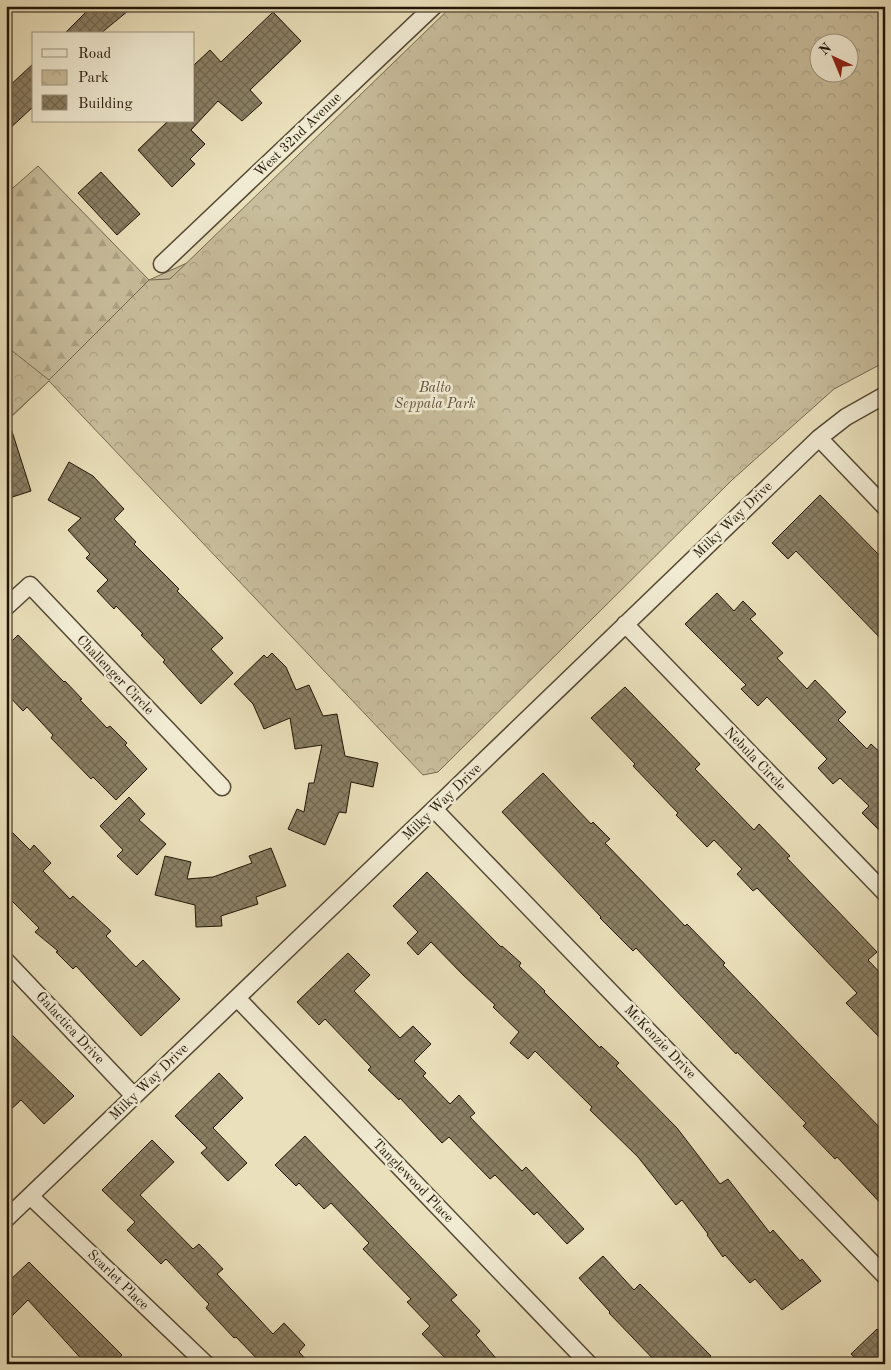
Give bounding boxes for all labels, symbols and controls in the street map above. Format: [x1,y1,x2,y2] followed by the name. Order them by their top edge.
[32,32,195,122] legend
[808,32,858,82] north arrow
[817,40,835,58] text: N
[78,47,112,62] text: Road
[78,71,109,86] text: Park
[252,90,344,180] street label: West 32nd Avenue
[78,97,133,112] text: Building
[394,381,476,412] park label: Balto Seppala Park
[691,479,775,561] street label: Milky Way Drive
[74,633,156,717] street label: Challenger Circle
[722,725,788,793] street label: Nebula Circle
[400,761,484,843] street label: Milky Way Drive
[33,989,107,1067] street label: Galactica Drive
[621,1002,699,1082] street label: McKenzie Drive
[107,1041,191,1123] street label: Milky Way Drive
[370,1137,456,1225] street label: Tanglewood Place
[85,1247,151,1313] street label: Scarlet Place

